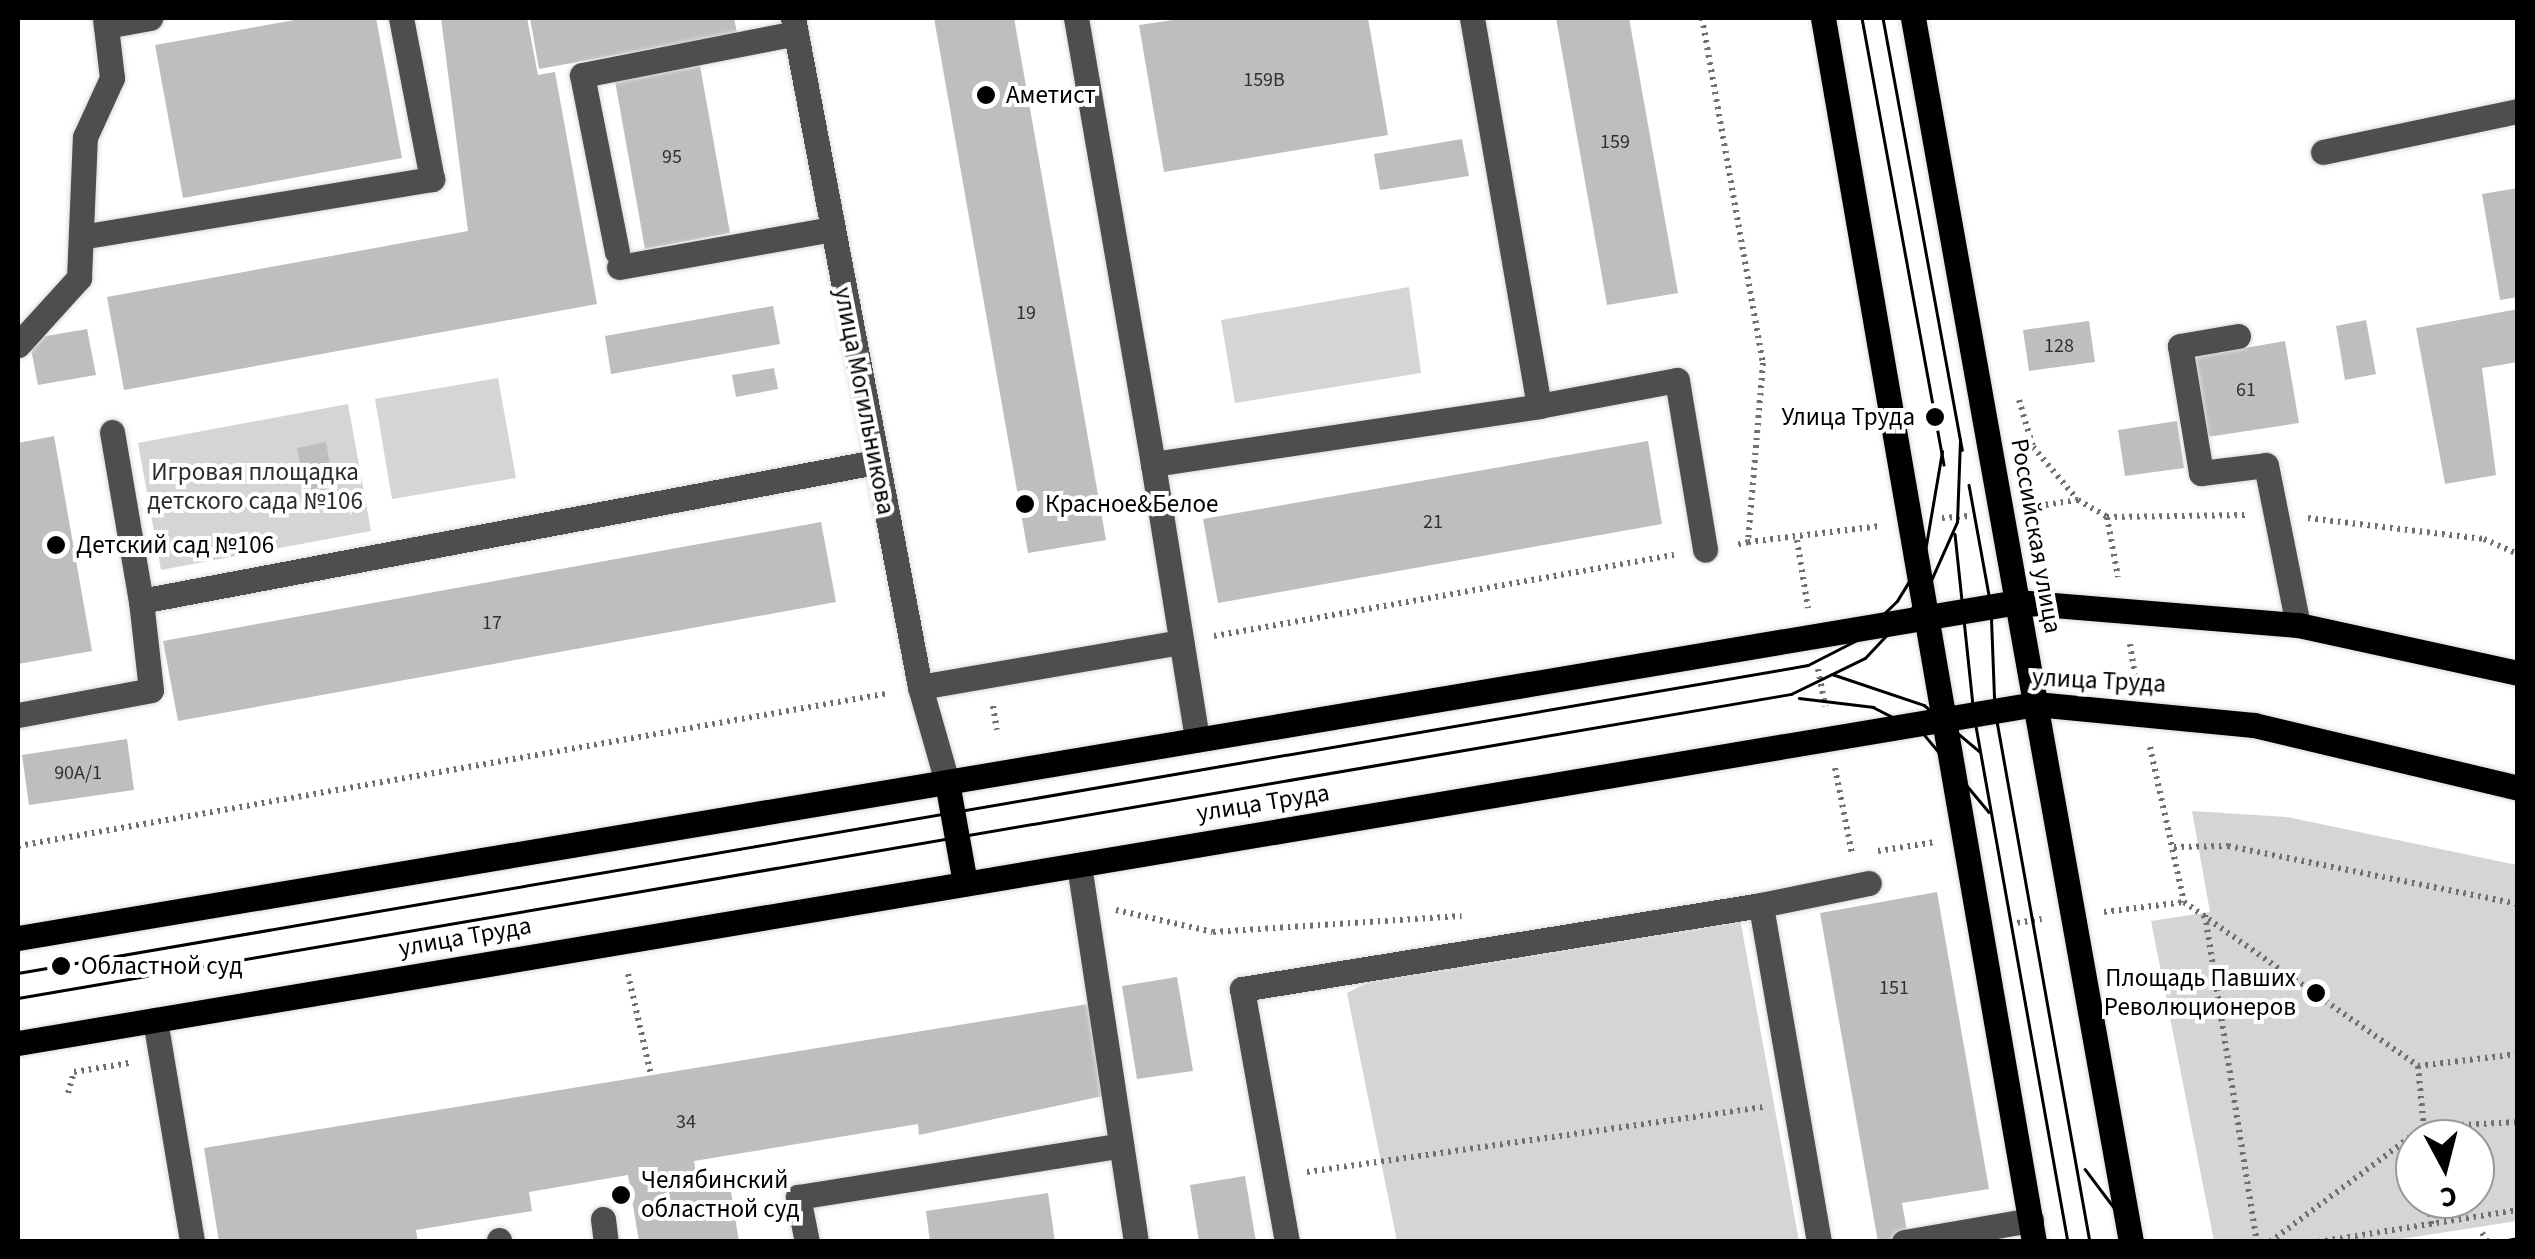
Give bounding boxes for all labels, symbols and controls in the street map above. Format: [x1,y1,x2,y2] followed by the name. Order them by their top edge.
[1243,68,1285,92] house number: 159В
[1006,80,1096,110] place label: Аметист
[975,84,997,106] marker: Аметист
[1600,130,1630,154] house number: 159
[662,145,682,169] house number: 95
[827,285,901,517] street label: улица Могильникова
[1016,301,1036,325] house number: 19
[2044,334,2074,358] house number: 128
[2236,378,2256,402] house number: 61
[1782,402,1915,432] place label: Улица Труда
[1924,406,1946,428] marker: Улица Труда
[2004,436,2068,636] street label: Российская улица
[147,458,363,517] park label: Игровая площадка детского сада №106
[1045,489,1218,519] place label: Красное&Белое
[1014,493,1036,515] marker: Красное&Белое
[1423,510,1443,534] house number: 21
[76,530,274,560] place label: Детский сад №106
[45,534,67,556] marker: Детский сад №106
[482,611,502,635] house number: 17
[2031,663,2167,699] street label: улица Труда
[54,761,102,785] house number: 90А/1
[1194,778,1332,828] street label: улица Труда
[396,911,534,963] street label: улица Труда
[81,951,243,981] place label: Областной суд
[50,955,72,977] marker: Областной суд
[2104,964,2296,1023] place label: Площадь Павших Революционеров
[1879,976,1909,1000] house number: 151
[2305,982,2327,1004] marker: Площадь Павших Революционеров
[676,1110,696,1134] house number: 34
[2395,1119,2495,1219] north arrow
[641,1166,800,1225] place label: Челябинский областной суд
[2438,1176,2459,1218] text: С
[610,1184,632,1206] marker: Челябинский областной суд

